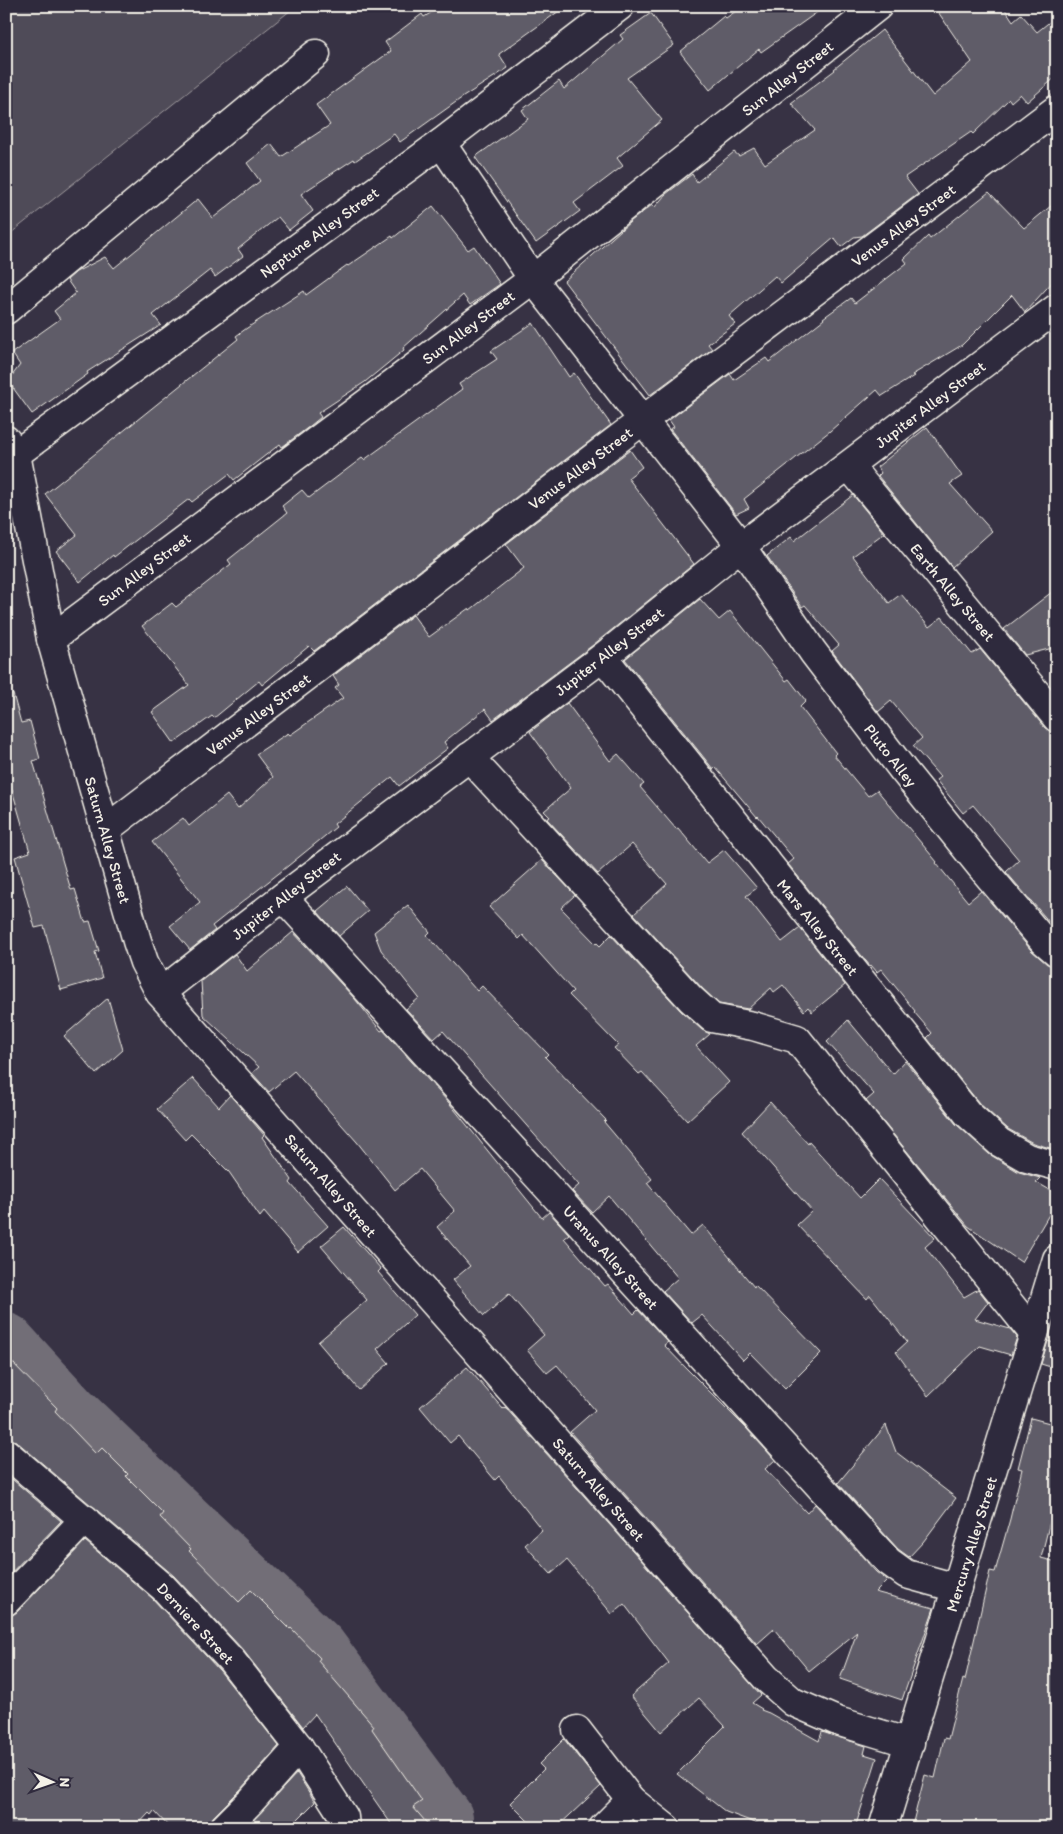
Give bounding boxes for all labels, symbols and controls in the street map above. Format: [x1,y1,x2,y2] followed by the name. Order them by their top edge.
[738,37,837,120] street label: Sun Alley Street
[847,180,959,271] street label: Venus Alley Street
[256,183,383,282] street label: Neptune Alley Street
[418,286,518,368] street label: Sun Alley Street
[871,357,989,452] street label: Jupiter Alley Street
[524,423,636,514] street label: Venus Alley Street
[94,528,194,610] street label: Sun Alley Street
[906,539,999,645] street label: Earth Alley Street
[551,603,668,700] street label: Jupiter Alley Street
[202,669,314,760] street label: Venus Alley Street
[860,720,921,791] street label: Pluto Alley
[80,774,135,906] street label: Saturn Alley Street
[228,847,345,944] street label: Jupiter Alley Street
[773,875,862,979] street label: Mars Alley Street
[280,1130,381,1241] street label: Saturn Alley Street
[559,1201,662,1313] street label: Uranus Alley Street
[548,1434,649,1545] street label: Saturn Alley Street
[942,1474,1001,1614] street label: Mercury Alley Street
[153,1579,238,1668] street label: Derniere Street
[28,1756,78,1806] north arrow
[56,1777,73,1787] text: N

